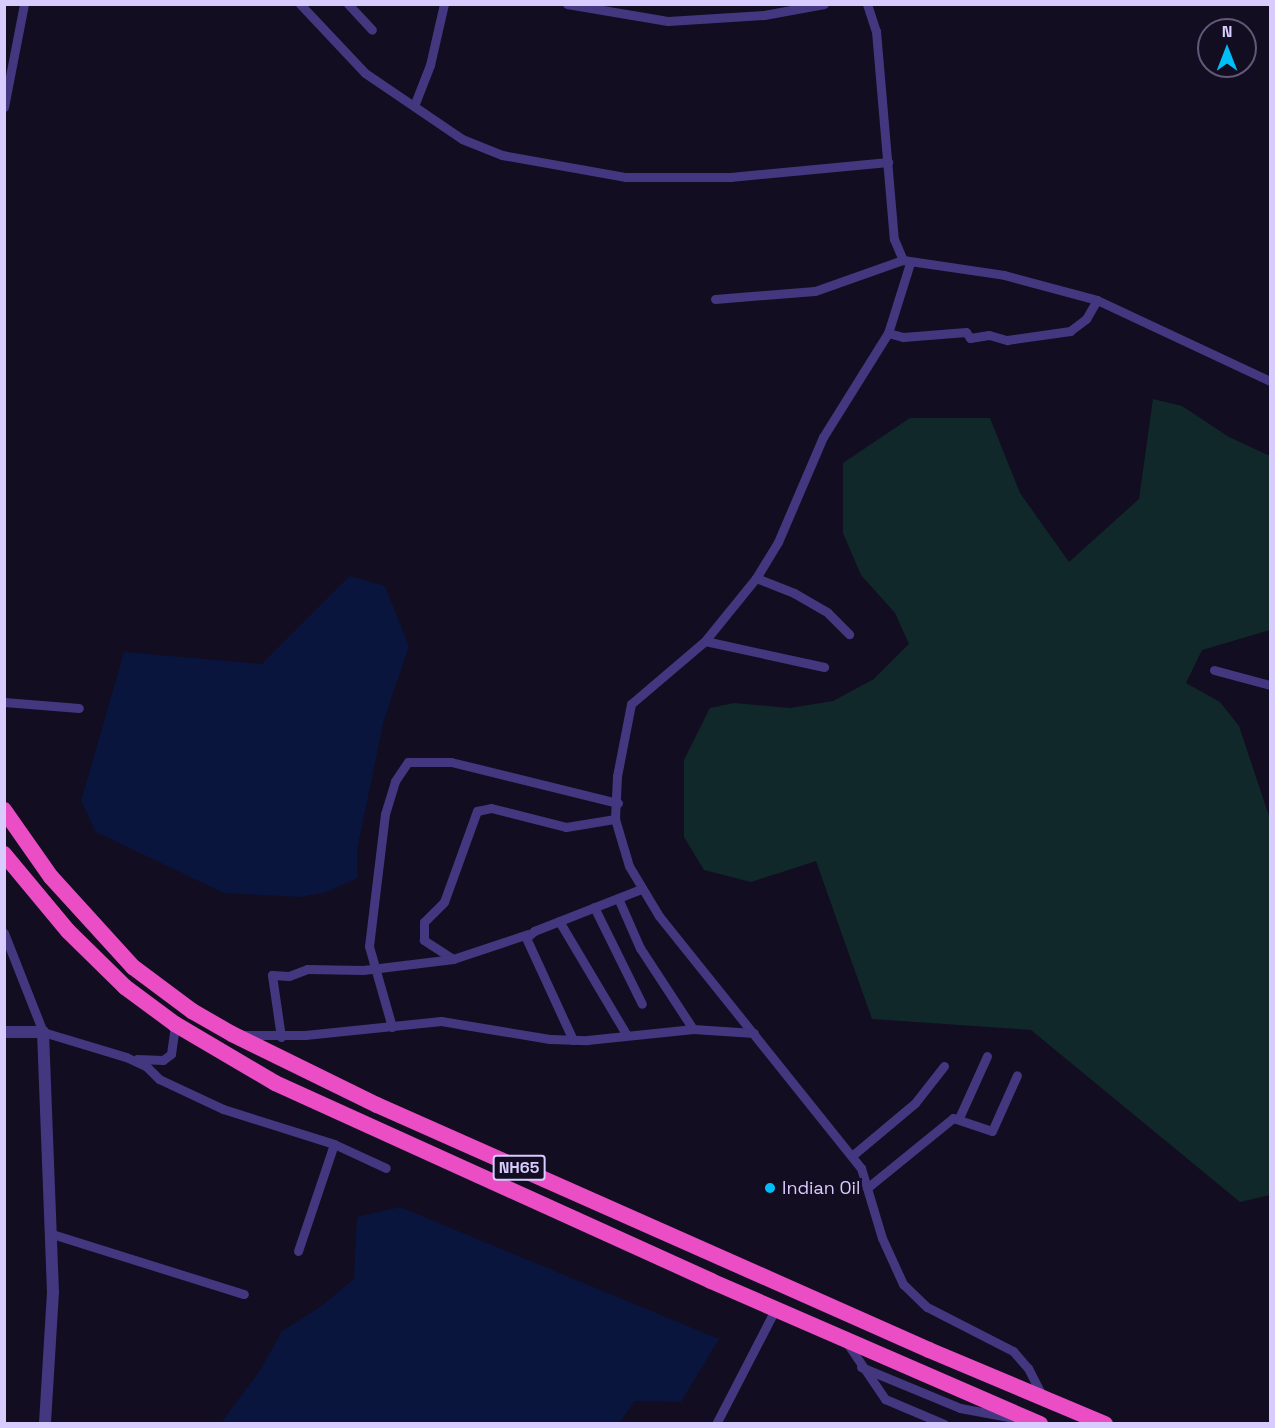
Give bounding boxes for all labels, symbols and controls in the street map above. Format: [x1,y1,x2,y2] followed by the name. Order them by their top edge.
[1197,18,1257,78] north arrow
[1222,21,1232,42] text: N
[492,1155,546,1181] road number: NH65
[782,1177,860,1199] place label: Indian Oil
[763,1181,777,1195] marker: Indian Oil

